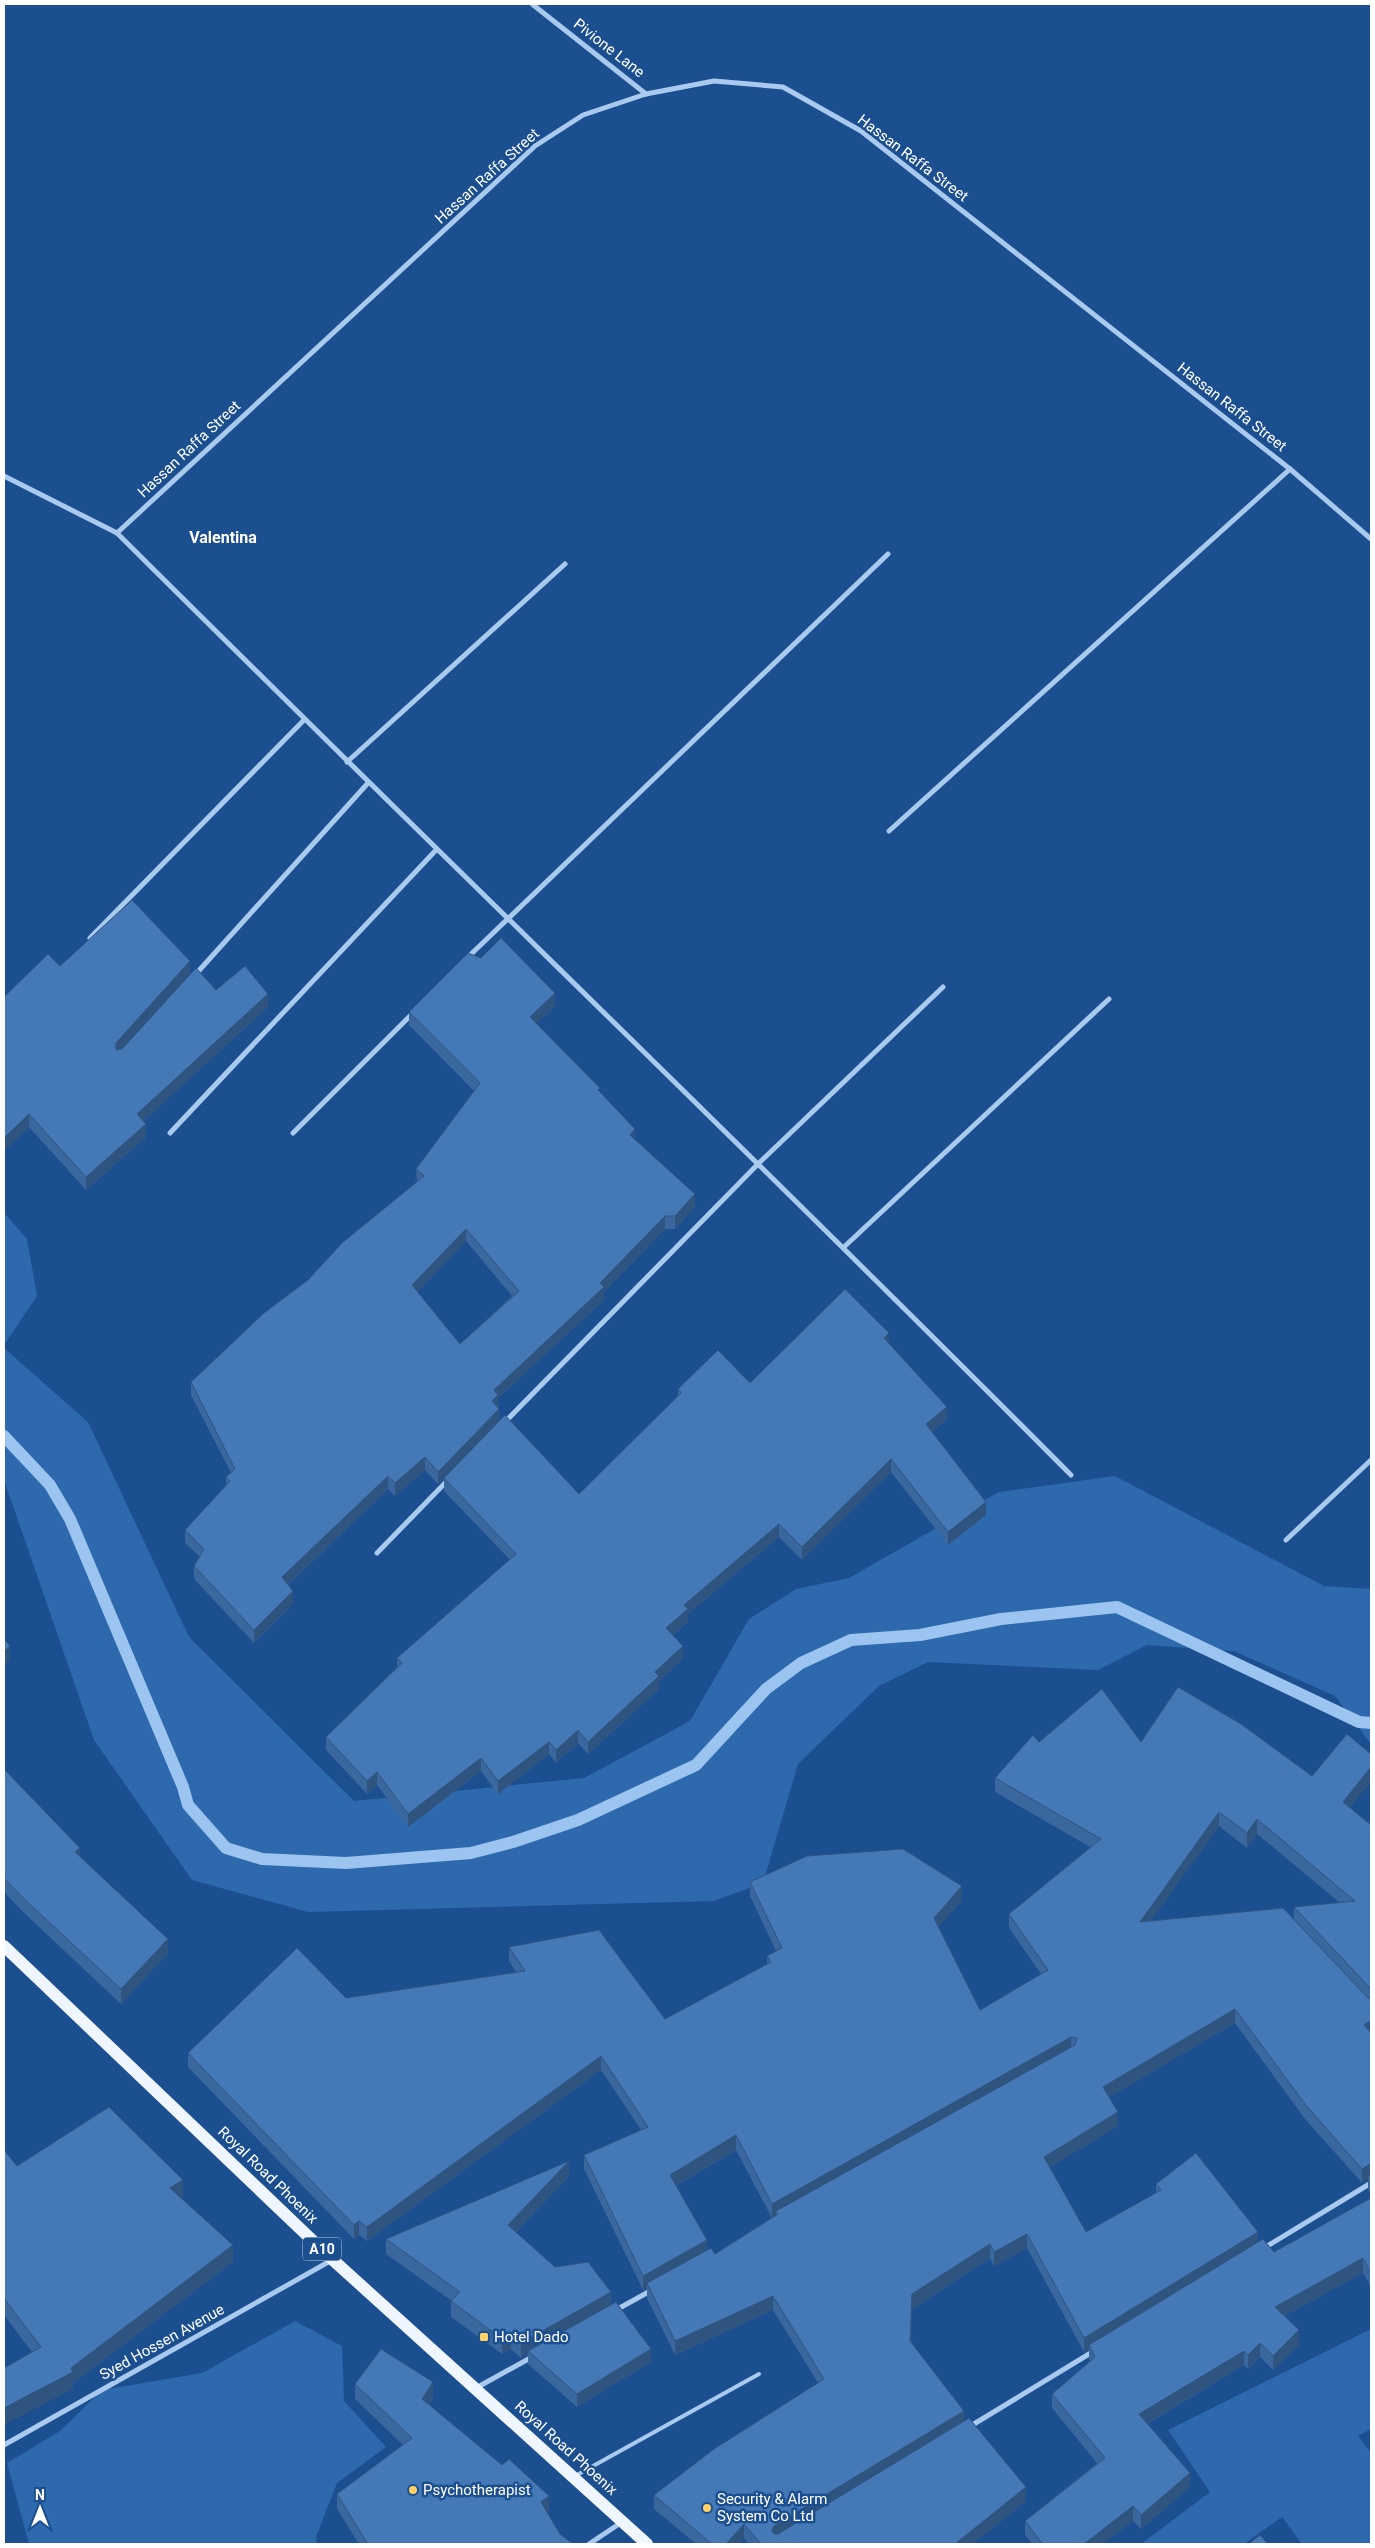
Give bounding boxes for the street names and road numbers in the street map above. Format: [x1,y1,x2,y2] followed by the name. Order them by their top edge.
[570,15,648,81] street label: Pivione Lane
[854,111,972,206] street label: Hassan Raffa Street
[431,124,543,227] street label: Hassan Raffa Street
[1174,359,1290,455] street label: Hassan Raffa Street
[134,397,244,501] street label: Hassan Raffa Street
[214,2123,322,2228] street label: Royal Road Phoenix
[303,2238,341,2260] road number: A10
[97,2300,228,2384] street label: Syed Hossen Avenue
[511,2397,621,2499] street label: Royal Road Phoenix

